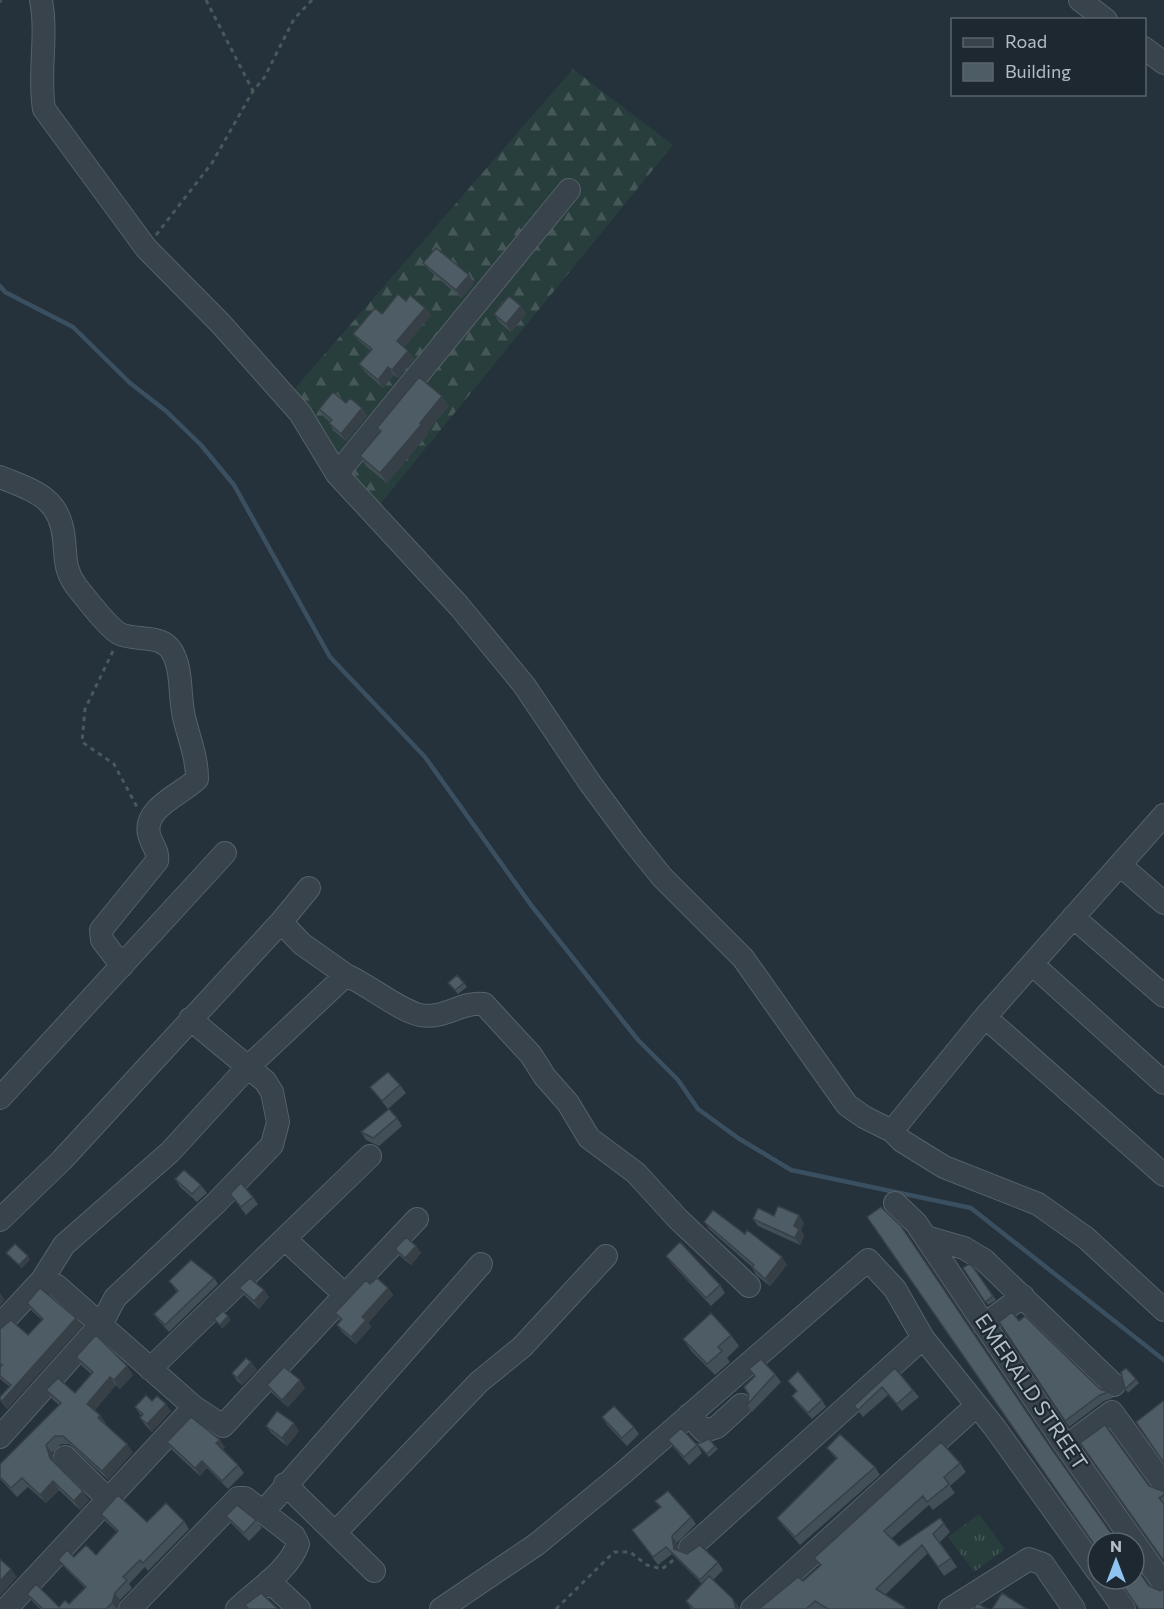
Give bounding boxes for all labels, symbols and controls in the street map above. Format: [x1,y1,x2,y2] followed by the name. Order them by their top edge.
[951,18,1146,96] legend
[1005,30,1047,52] text: Road
[1005,60,1071,82] text: Building
[971,1308,1094,1474] street label: EMERALD STREET
[1086,1531,1146,1591] north arrow
[1110,1536,1122,1555] text: N

